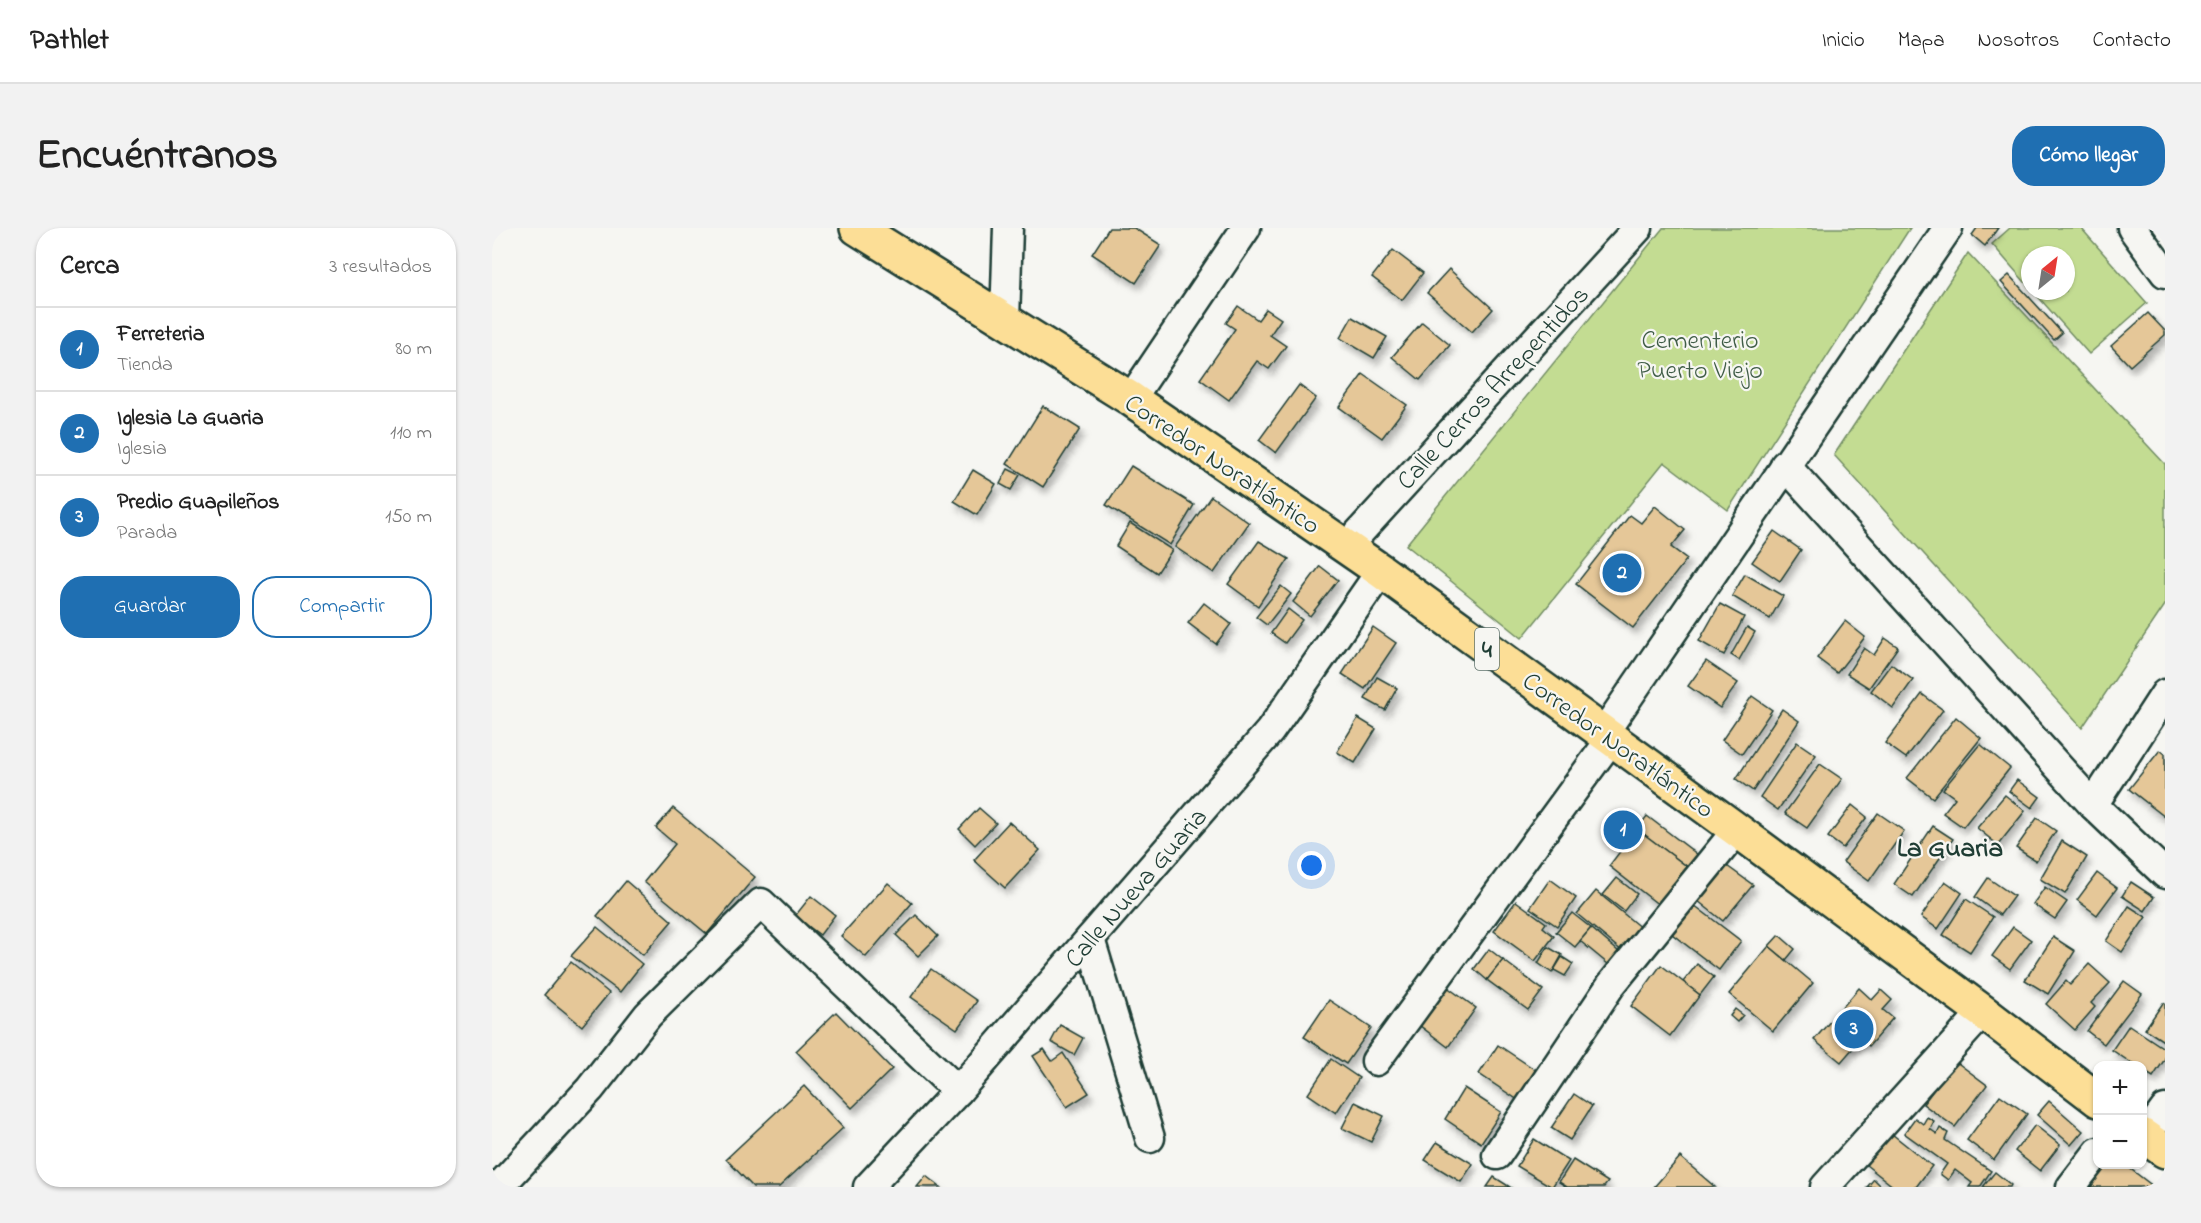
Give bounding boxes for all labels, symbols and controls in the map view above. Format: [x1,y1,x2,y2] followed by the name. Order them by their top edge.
[30,21,109,62] text: Pathlet
[1822,26,1865,56] text: Inicio
[1898,26,1945,56] text: Mapa
[1978,26,2060,56] text: Nosotros
[2093,26,2171,56] text: Contacto
[36,126,278,187] text: Encuéntranos
[2012,126,2165,186] button: Cómo llegar
[2021,246,2075,300] north arrow
[60,248,120,286] text: Cerca
[329,253,432,282] text: 3 resultados
[1389,278,1599,500] street label: Calle Cerros Arrepentidos
[117,319,205,351] text: Ferreteria
[1637,323,1763,391] park label: Cementerio Puerto Viejo
[76,335,83,364] text: 1
[395,335,432,364] text: 80 m
[117,351,173,380] text: Tienda
[1116,386,1327,545] street label: Corredor Noratlántico
[117,403,264,435] text: Iglesia La Guaria
[75,419,84,448] text: 2
[390,419,432,448] text: 110 m
[117,435,167,464] text: Iglesia
[117,487,280,519] text: Predio Guapileños
[75,503,84,532] text: 3
[385,503,432,532] text: 150 m
[117,519,177,548] text: Parada
[1602,550,1642,596] pin: 2
[60,576,240,638] button: Guardar
[252,576,432,638] button: Compartir
[1475,628,1499,670] road number: 4
[1513,664,1721,829] street label: Corredor Noratlántico
[1057,800,1218,978] street label: Calle Nueva Guaria
[1604,808,1642,852] pin: 1
[1897,830,2003,869] district label: La Guaria
[1297,851,1326,880] your location
[1834,1006,1874,1052] pin: 3
[2093,1061,2147,1169] map controls
[2093,1061,2147,1115] button: +
[2093,1115,2147,1169] button: −

